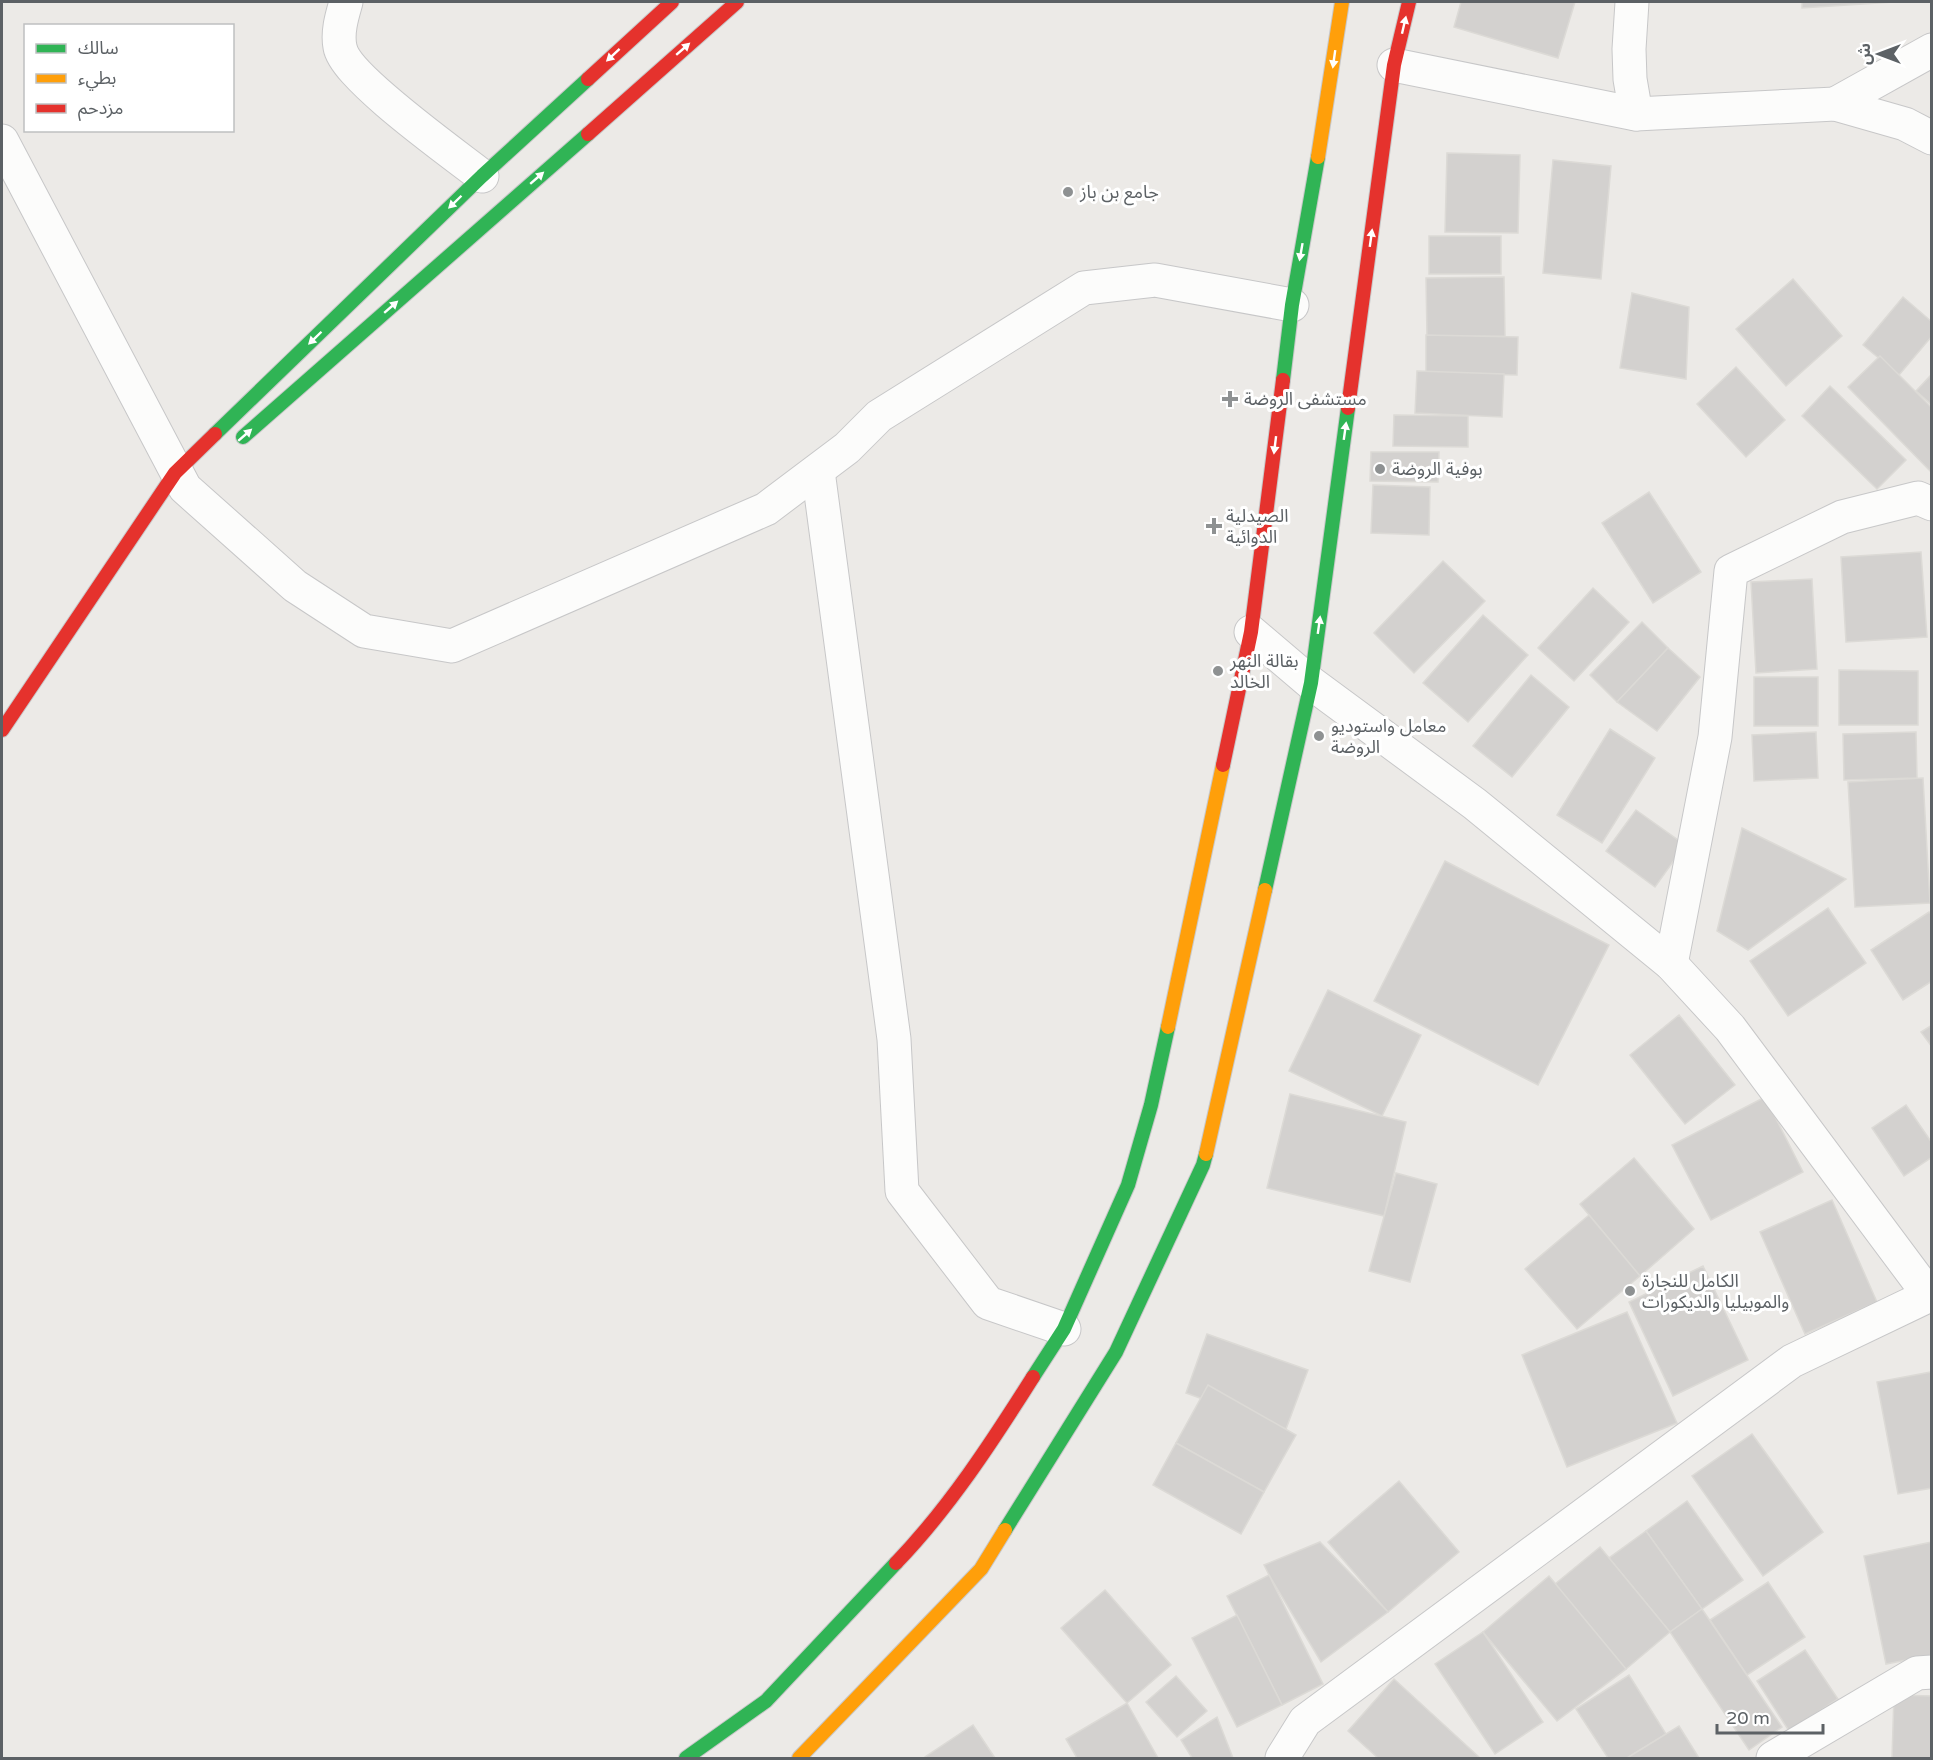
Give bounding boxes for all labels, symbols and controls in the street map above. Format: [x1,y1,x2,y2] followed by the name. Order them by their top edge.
[1399,16,1409,34] one-way arrow
[24,24,234,132] legend
[1849,24,1909,84] north arrow
[78,37,119,59] text: سالك
[676,42,691,56] one-way arrow
[1855,43,1875,65] text: ش
[606,48,621,61] one-way arrow
[1329,50,1338,69] one-way arrow
[78,67,116,91] text: بطيء
[78,97,123,121] text: مزدحم
[529,172,544,185] one-way arrow
[1079,181,1159,206] place label: جامع بن باز
[1061,185,1075,199] marker: جامع بن باز
[448,195,462,209] one-way arrow
[1366,229,1376,248] one-way arrow
[1297,242,1306,261] one-way arrow
[383,300,399,313] one-way arrow
[307,331,322,345] one-way arrow
[1244,388,1367,410] place label: مستشفى الروضة
[1221,390,1239,408] marker: مستشفى الروضة
[1340,422,1350,441] one-way arrow
[237,429,252,442] one-way arrow
[1270,435,1279,454] one-way arrow
[1392,458,1483,480] place label: بوفية الروضة
[1373,462,1387,476] marker: بوفية الروضة
[1226,505,1288,548] place label: الصيدلية الدوائية
[1207,519,1221,533] marker: الصيدلية الدوائية
[1314,615,1324,634] one-way arrow
[1229,650,1299,693] place label: بقالة النهر الخالد
[1211,664,1225,678] marker: بقالة النهر الخالد
[1331,715,1446,758] place label: معامل واستوديو الروضة
[1312,729,1326,743] marker: معامل واستوديو الروضة
[1642,1270,1789,1313] place label: الكامل للنجارة والموبيليا والديكورات
[1623,1284,1637,1298] marker: الكامل للنجارة والموبيليا والديكورات
[1717,1697,1824,1735] scale bar
[1726,1707,1770,1729] text: 20 m

